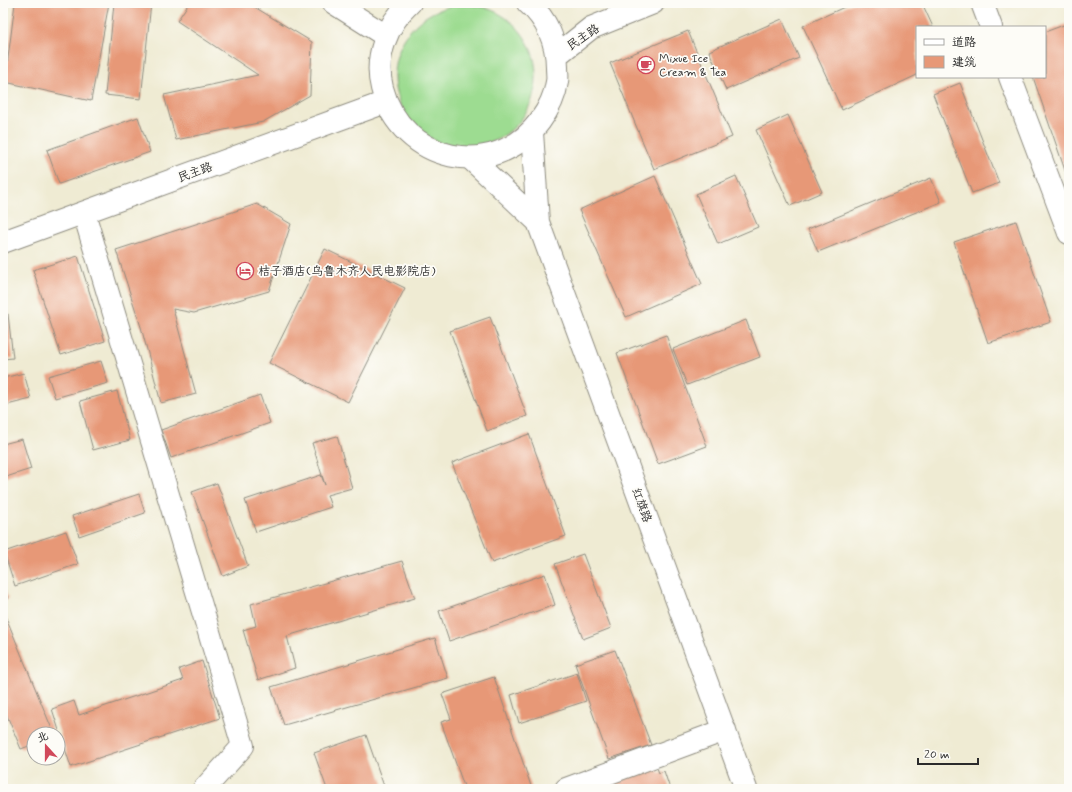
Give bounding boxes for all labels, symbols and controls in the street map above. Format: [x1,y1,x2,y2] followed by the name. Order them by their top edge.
[564,21,603,55] street label: 民主路
[916,26,1046,78] legend
[952,35,976,51] text: 道路
[659,51,727,81] place label: Mixue Ice Cream & Tea
[636,55,656,75] cafe icon: Mixue Ice Cream & Tea
[952,55,976,71] text: 建筑
[176,159,215,187] street label: 民主路
[235,261,255,281] hotel icon: 桔子酒店(乌鲁木齐人民电影院店)
[258,264,436,280] place label: 桔子酒店(乌鲁木齐人民电影院店)
[627,486,655,525] street label: 红旗路
[26,726,66,766] north arrow
[35,729,50,746] text: 北
[918,740,978,766] scale bar
[924,747,950,763] text: 20 m

